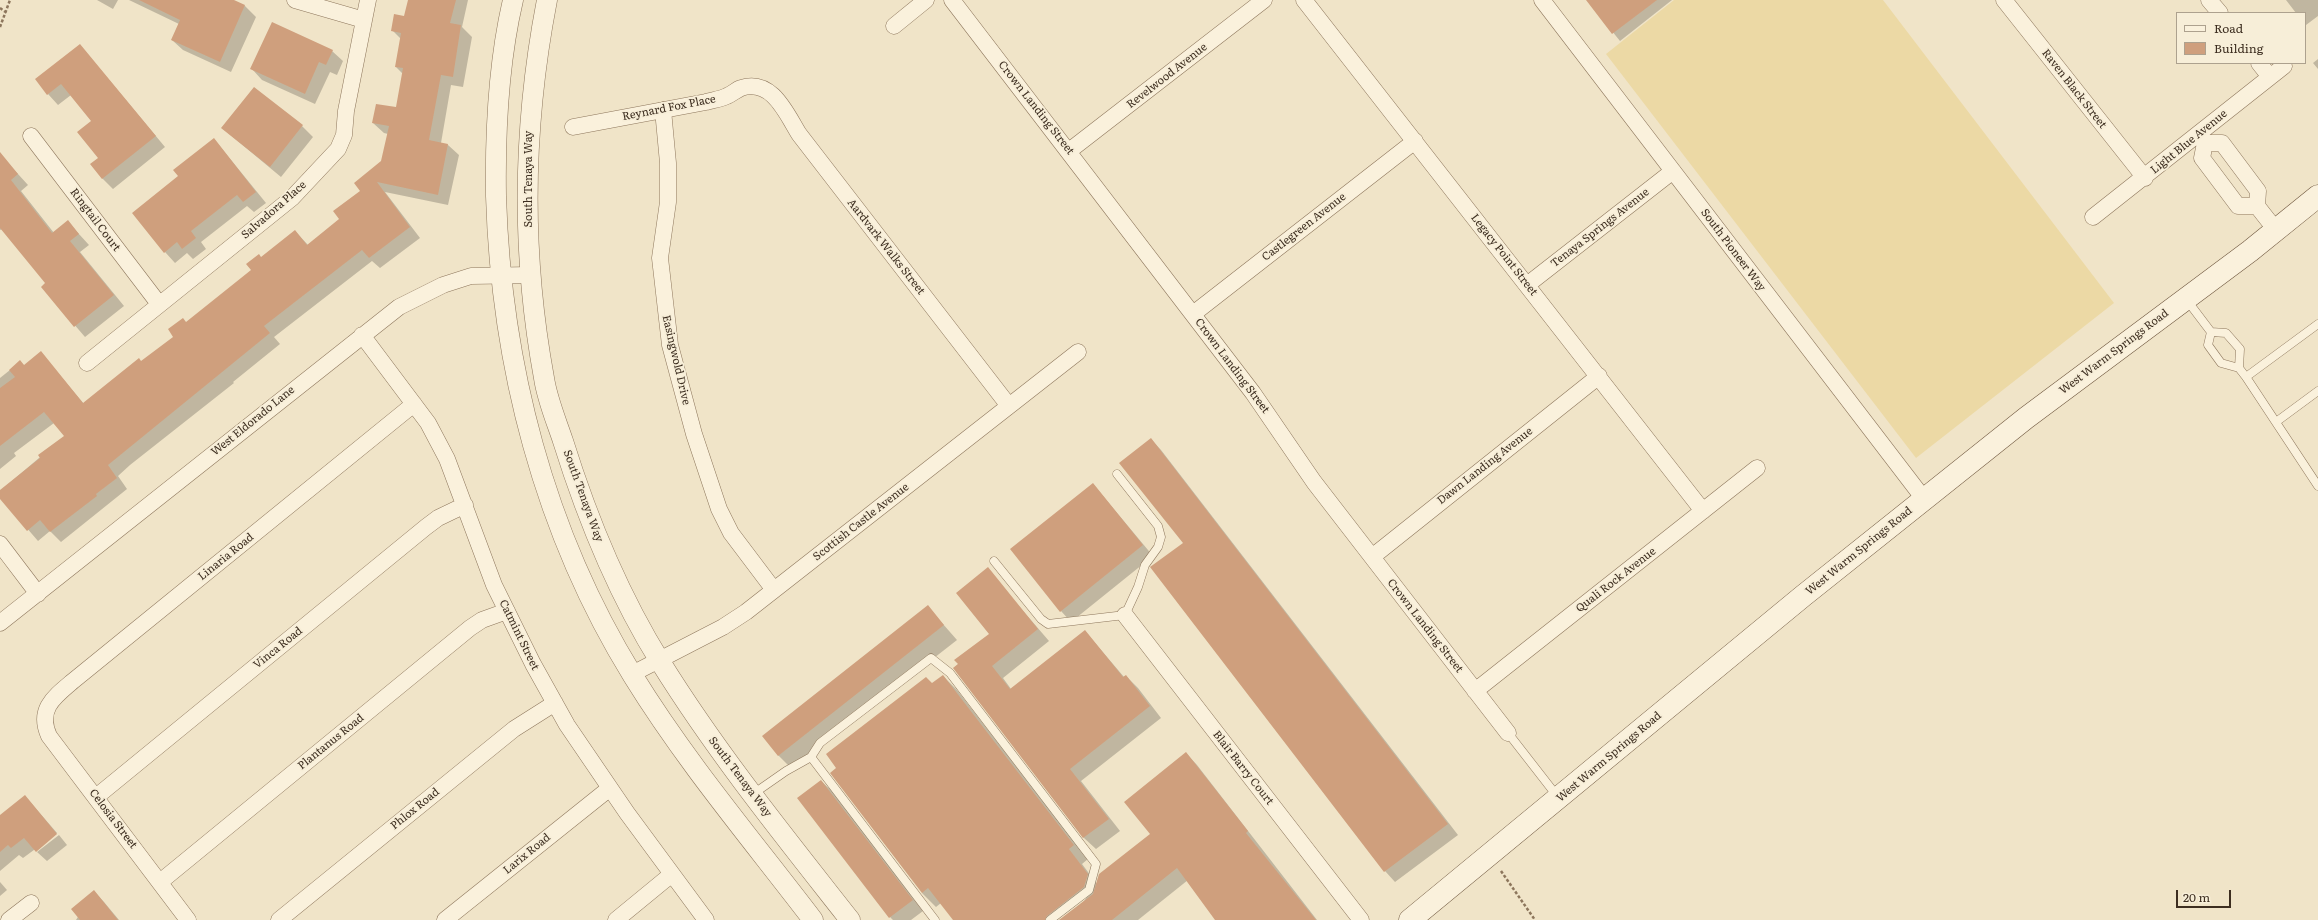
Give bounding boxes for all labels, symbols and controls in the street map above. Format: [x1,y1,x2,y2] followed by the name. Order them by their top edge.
[2176,12,2306,64] legend
[2214,19,2243,37] text: Road
[2214,39,2263,57] text: Building
[1124,41,1210,111] street label: Revelwood Avenue
[2039,47,2109,131] street label: Raven Black Street
[995,58,1077,158] street label: Crown Landing Street
[621,92,717,124] street label: Reynard Fox Place
[2148,107,2230,177] street label: Light Blue Avenue
[522,131,536,227] street label: South Tenaya Way
[239,178,309,242] street label: Salvadora Place
[67,186,123,254] street label: Ringtail Court
[1548,186,1652,270] street label: Tenaya Springs Avenue
[1259,190,1349,264] street label: Castlegreen Avenue
[844,196,928,298] street label: Aardvark Walks Street
[1698,206,1768,294] street label: South Pioneer Way
[1468,211,1540,299] street label: Legacy Point Street
[2057,307,2171,397] street label: West Warm Springs Road
[659,314,693,406] street label: Easingwold Drive
[1192,316,1272,416] street label: Crown Landing Street
[209,383,297,459] street label: West Eldorado Lane
[1435,425,1535,507] street label: Dawn Landing Avenue
[560,448,606,544] street label: South Tenaya Way
[810,480,912,564] street label: Scottish Castle Avenue
[1803,504,1915,598] street label: West Warm Springs Road
[196,531,256,583] street label: Linaria Road
[1573,545,1659,615] street label: Quali Rock Avenue
[1384,576,1466,676] street label: Crown Landing Street
[496,598,542,672] street label: Catmint Street
[251,624,305,672] street label: Vinca Road
[1554,709,1664,805] street label: West Warm Springs Road
[295,711,367,773] street label: Plantanus Road
[1210,728,1276,808] street label: Blair Barry Court
[706,734,774,820] street label: South Tenaya Way
[388,785,442,833] street label: Phlox Road
[86,787,140,851] street label: Celosia Street
[501,831,553,877] street label: Larix Road
[2178,882,2233,908] scale bar
[2183,888,2210,906] text: 20 m

